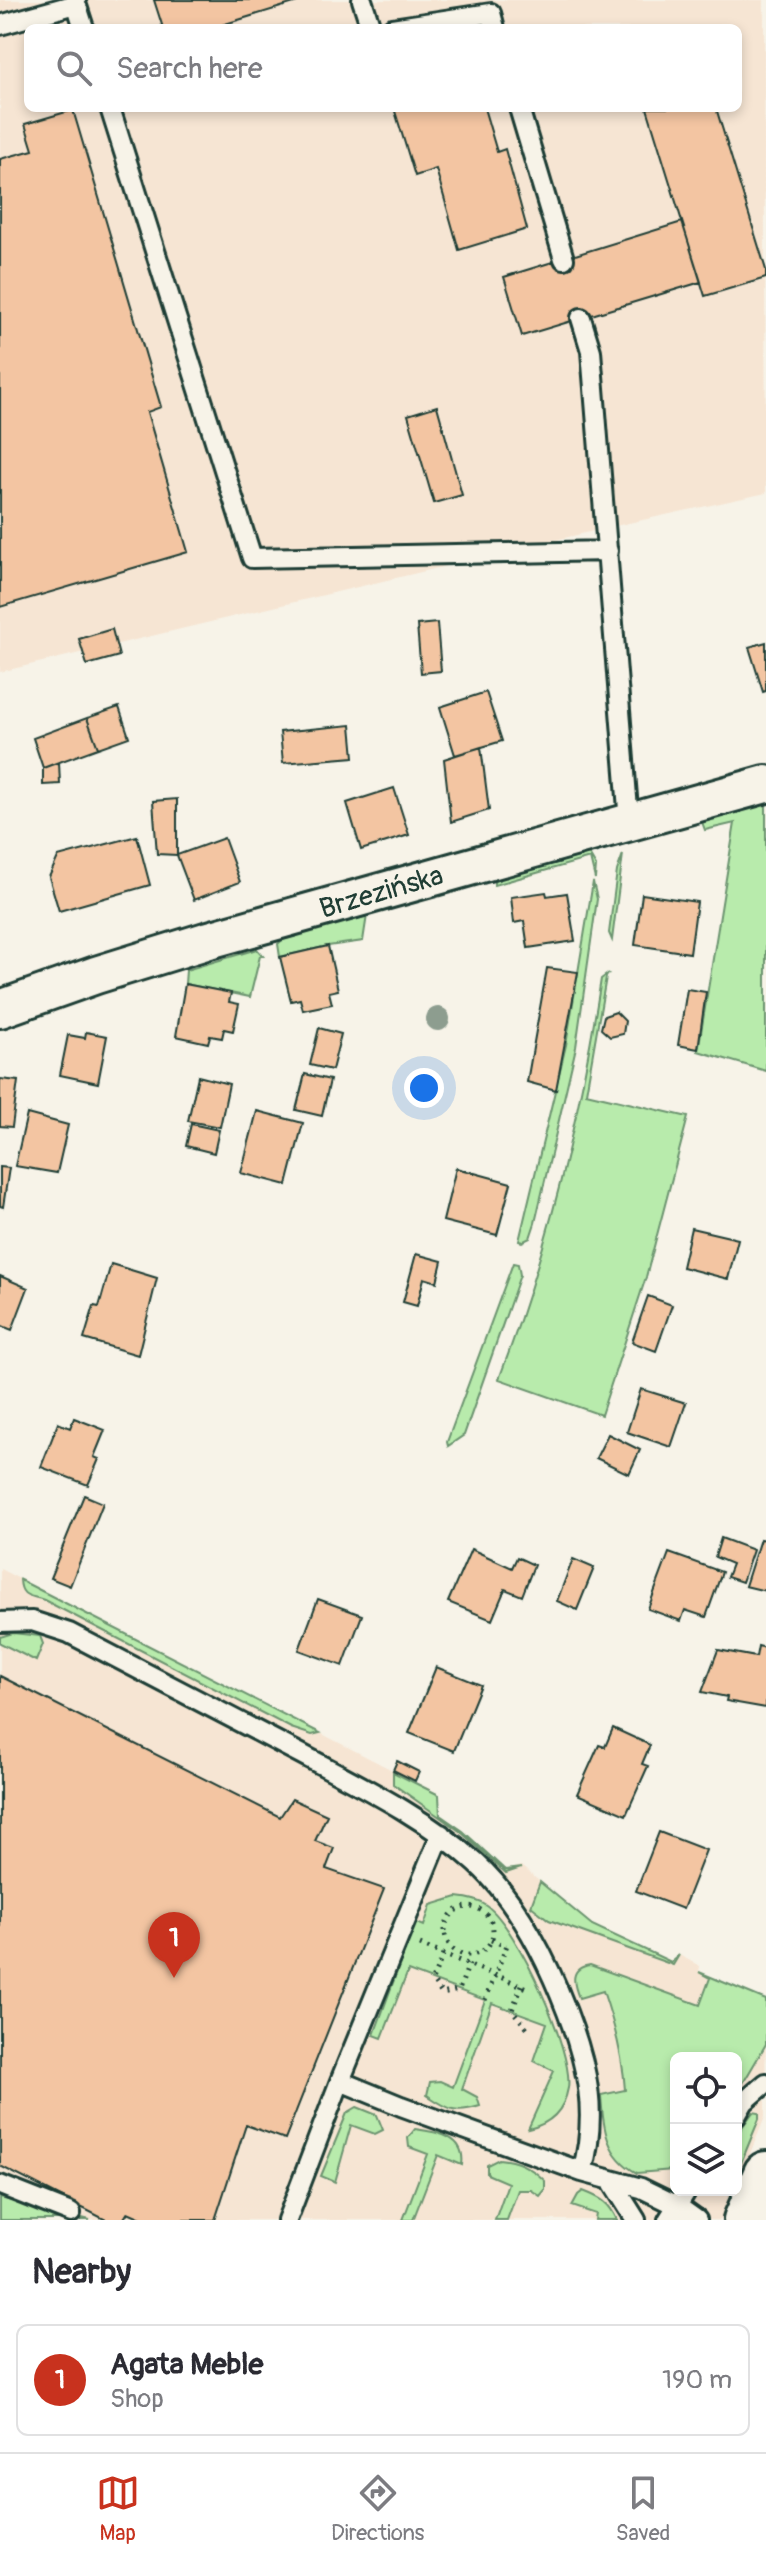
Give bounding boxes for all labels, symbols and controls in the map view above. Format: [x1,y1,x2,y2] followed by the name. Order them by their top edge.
[24,24,742,112] search box
[52,46,96,90] icon: search
[116,50,263,87] text: Search here
[315,858,447,927] street label: Brzezińska
[404,1068,444,1108] your location
[148,1912,200,1978] pin: 1
[670,2052,742,2196] map controls
[670,2052,742,2124] button: locate
[670,2124,742,2196] button: layers
[32,2251,131,2294] text: Nearby
[110,2346,263,2383] text: Agata Meble
[55,2364,65,2396] text: 1
[662,2364,732,2396] text: 190 m
[110,2383,164,2415] text: Shop
[96,2471,140,2547] tab: Map
[331,2471,424,2547] tab: Directions
[616,2471,670,2547] tab: Saved

